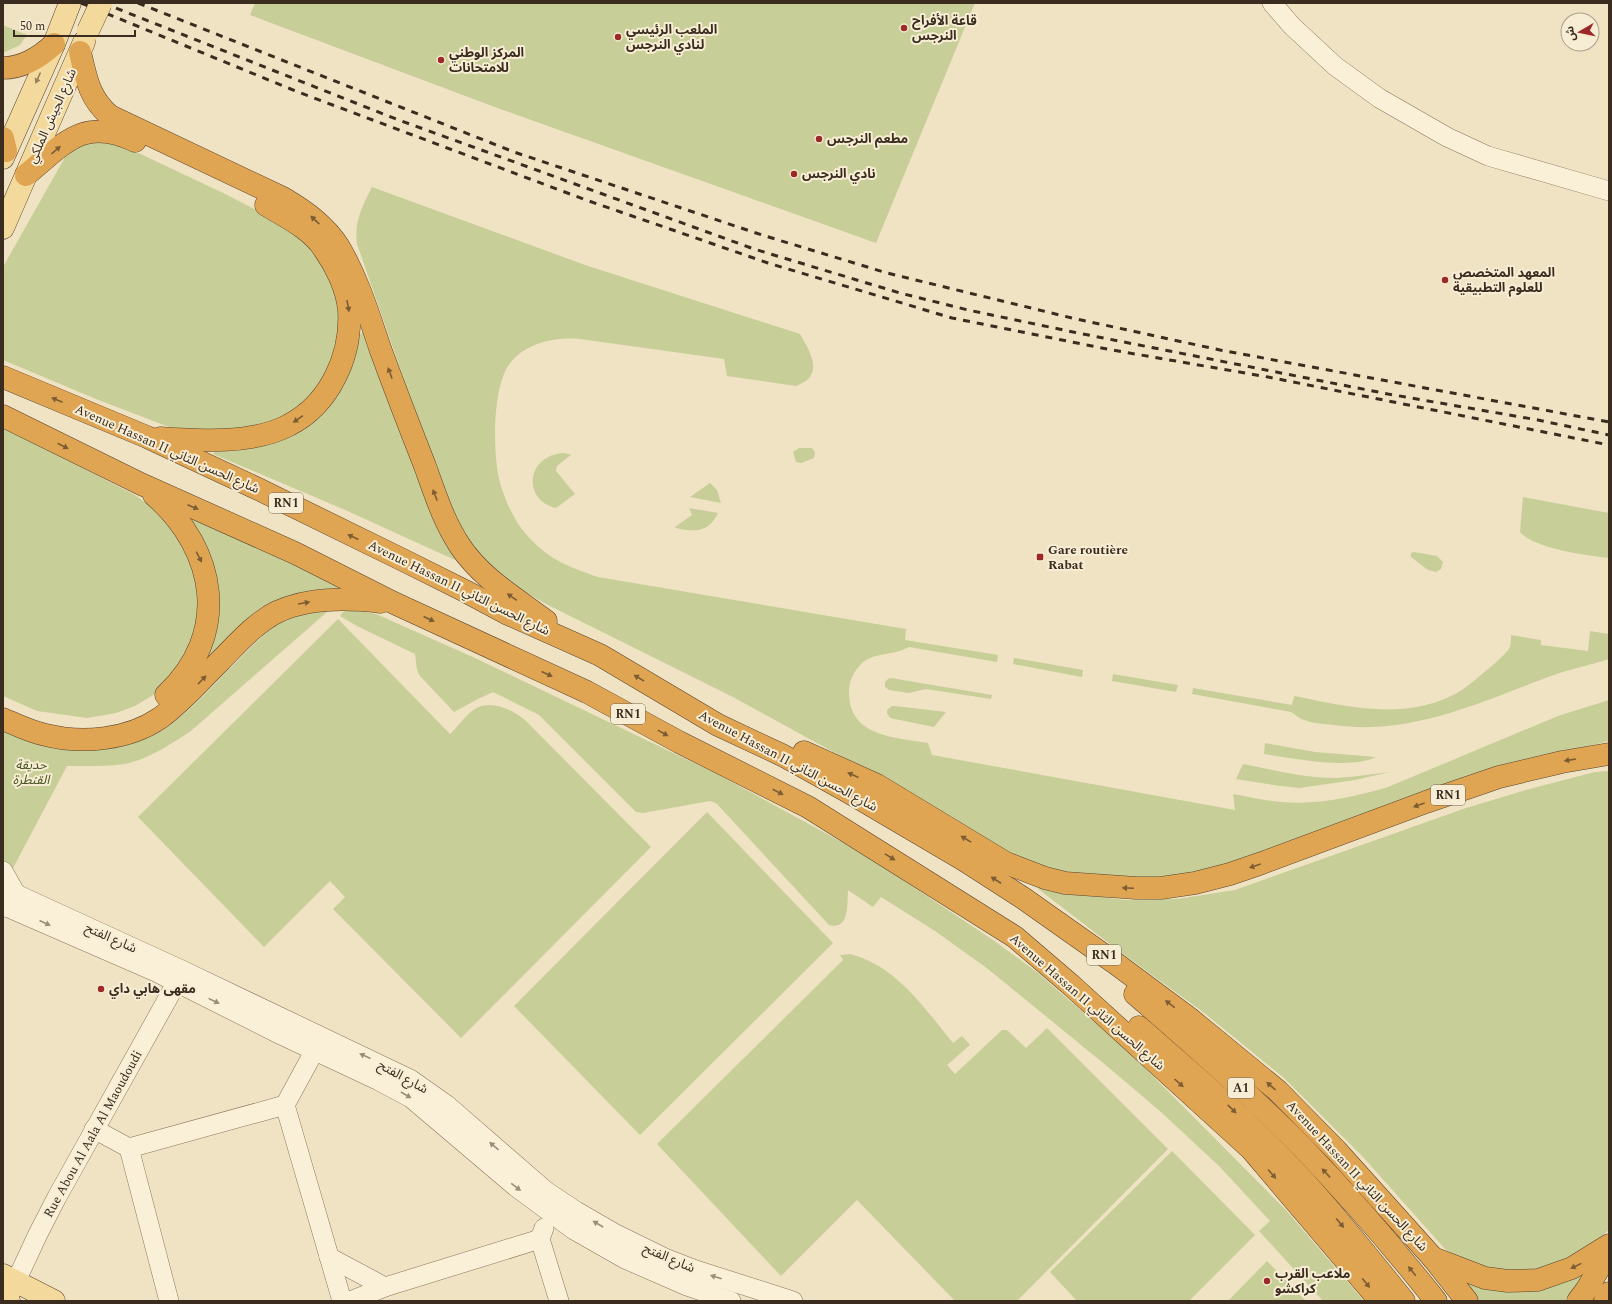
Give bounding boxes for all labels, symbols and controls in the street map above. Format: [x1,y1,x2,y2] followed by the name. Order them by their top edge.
[912,11,977,46] place label: قاعة الأفراح النرجس
[14,12,135,38] scale bar
[1560,12,1600,52] north arrow
[20,17,45,36] text: 50 m
[626,20,717,55] place label: الملعب الرئيسي لنادي النرجس
[899,23,909,33] marker: قاعة الأفراح النرجس
[1561,25,1580,42] text: ش
[613,32,623,42] marker: الملعب الرئيسي لنادي النرجس
[449,43,524,78] place label: المركز الوطني للامتحانات
[436,55,446,65] marker: المركز الوطني للامتحانات
[22,65,82,167] street label: شارع الجيش الملكي
[35,73,41,84] one-way arrow
[827,129,908,149] place label: مطعم النرجس
[814,134,824,144] marker: مطعم النرجس
[51,146,61,155] one-way arrow
[802,164,876,184] place label: نادي النرجس
[789,169,799,179] marker: نادي النرجس
[310,215,320,225] one-way arrow
[1453,263,1555,298] place label: المعهد المتخصص للعلوم التطبيقية
[1440,275,1450,285] marker: المعهد المتخصص للعلوم التطبيقية
[345,300,351,312] one-way arrow
[386,367,392,379] one-way arrow
[51,396,63,402] one-way arrow
[72,399,262,499] street label: Avenue Hassan II شارع الحسن الثاني
[293,415,303,423] one-way arrow
[57,443,68,449] one-way arrow
[432,489,438,501] one-way arrow
[269,493,303,513] road number: RN1
[188,504,200,510] one-way arrow
[347,534,359,540] one-way arrow
[365,535,553,641] street label: Avenue Hassan II شارع الحسن الثاني
[1048,540,1128,575] place label: Gare routière Rabat
[196,552,202,563] one-way arrow
[1035,552,1045,562] marker: Gare routière Rabat
[507,593,517,601] one-way arrow
[298,600,310,606] one-way arrow
[423,616,435,622] one-way arrow
[541,670,553,677] one-way arrow
[633,674,645,681] one-way arrow
[197,675,207,685] one-way arrow
[611,704,645,724] road number: RN1
[695,705,881,817] street label: Avenue Hassan II شارع الحسن الثاني
[657,730,668,736] one-way arrow
[13,755,51,790] park label: حديقة القنطرة
[1564,757,1577,763] one-way arrow
[848,772,859,778] one-way arrow
[1431,785,1465,805] road number: RN1
[773,789,784,795] one-way arrow
[1413,802,1425,808] one-way arrow
[960,836,972,843] one-way arrow
[885,853,895,861] one-way arrow
[1248,863,1260,869] one-way arrow
[990,877,1001,884] one-way arrow
[1122,884,1134,891] one-way arrow
[82,918,140,958] street label: شارع الفتح
[39,921,51,927] one-way arrow
[1005,929,1169,1075] street label: Avenue Hassan II شارع الحسن الثاني
[1087,945,1121,965] road number: RN1
[109,979,196,999] place label: مقهى هابي داي
[96,984,106,994] marker: مقهى هابي داي
[208,998,219,1004] one-way arrow
[1165,1000,1176,1008] one-way arrow
[39,1047,147,1221] street label: Rue Abou Al Aala Al Maoudoudi
[359,1053,371,1059] one-way arrow
[374,1055,432,1099] street label: شارع الفتح
[1174,1078,1184,1088] one-way arrow
[1228,1078,1254,1098] road number: A1
[1266,1081,1276,1090] one-way arrow
[400,1092,412,1099] one-way arrow
[1281,1096,1433,1256] street label: Avenue Hassan II شارع الحسن الثاني
[1227,1104,1237,1114] one-way arrow
[488,1142,499,1151] one-way arrow
[1267,1168,1276,1179] one-way arrow
[1321,1168,1331,1178] one-way arrow
[511,1183,522,1191] one-way arrow
[1336,1218,1345,1229] one-way arrow
[592,1220,604,1227] one-way arrow
[640,1238,698,1278] street label: شارع الفتح
[1570,1263,1582,1269] one-way arrow
[1275,1264,1350,1299] place label: ملاعب القرب كراكشو
[1408,1265,1417,1276] one-way arrow
[710,1273,722,1279] one-way arrow
[1262,1276,1272,1286] marker: ملاعب القرب كراكشو
[1361,1277,1370,1288] one-way arrow

